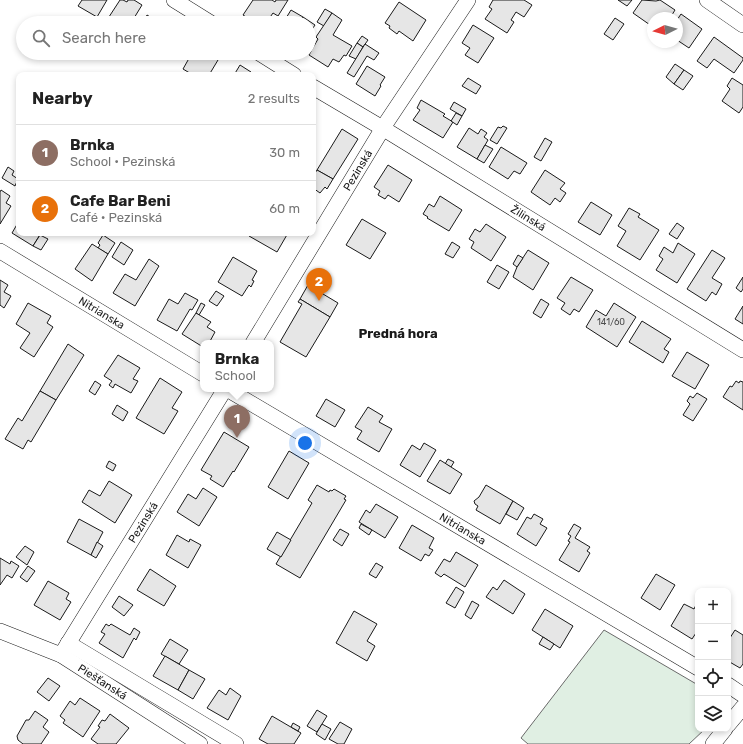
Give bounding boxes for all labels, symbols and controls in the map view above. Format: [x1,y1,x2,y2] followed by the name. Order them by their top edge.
[647,12,683,48] north arrow
[16,16,316,60] search box
[30,27,52,49] icon: search
[62,29,146,47] text: Search here
[32,88,93,108] text: Nearby
[248,91,300,106] text: 2 results
[70,136,114,154] text: Brnka
[42,145,48,160] text: 1
[269,145,300,160] text: 30 m
[340,147,375,193] street label: Pezinská
[70,154,175,169] text: School · Pezinská
[70,192,171,210] text: Cafe Bar Beni
[41,201,49,216] text: 2
[269,201,300,216] text: 60 m
[509,202,548,234] street label: Žilinská
[70,210,162,225] text: Café · Pezinská
[306,268,332,301] pin: 2
[76,294,127,332] street label: Nitrianska
[597,317,625,327] house number: 141/60
[358,326,438,341] district label: Predná hora
[200,340,274,392] popup
[215,350,259,368] text: Brnka
[215,368,256,383] text: School
[224,405,250,438] pin: 1
[295,433,315,453] your location
[125,499,160,545] street label: Pezinská
[437,510,488,547] street label: Nitrianska
[695,588,731,732] map controls
[695,588,731,624] button: +
[695,624,731,660] button: −
[695,660,731,696] button: locate
[76,661,130,702] street label: Piešťanská
[695,696,731,732] button: layers

